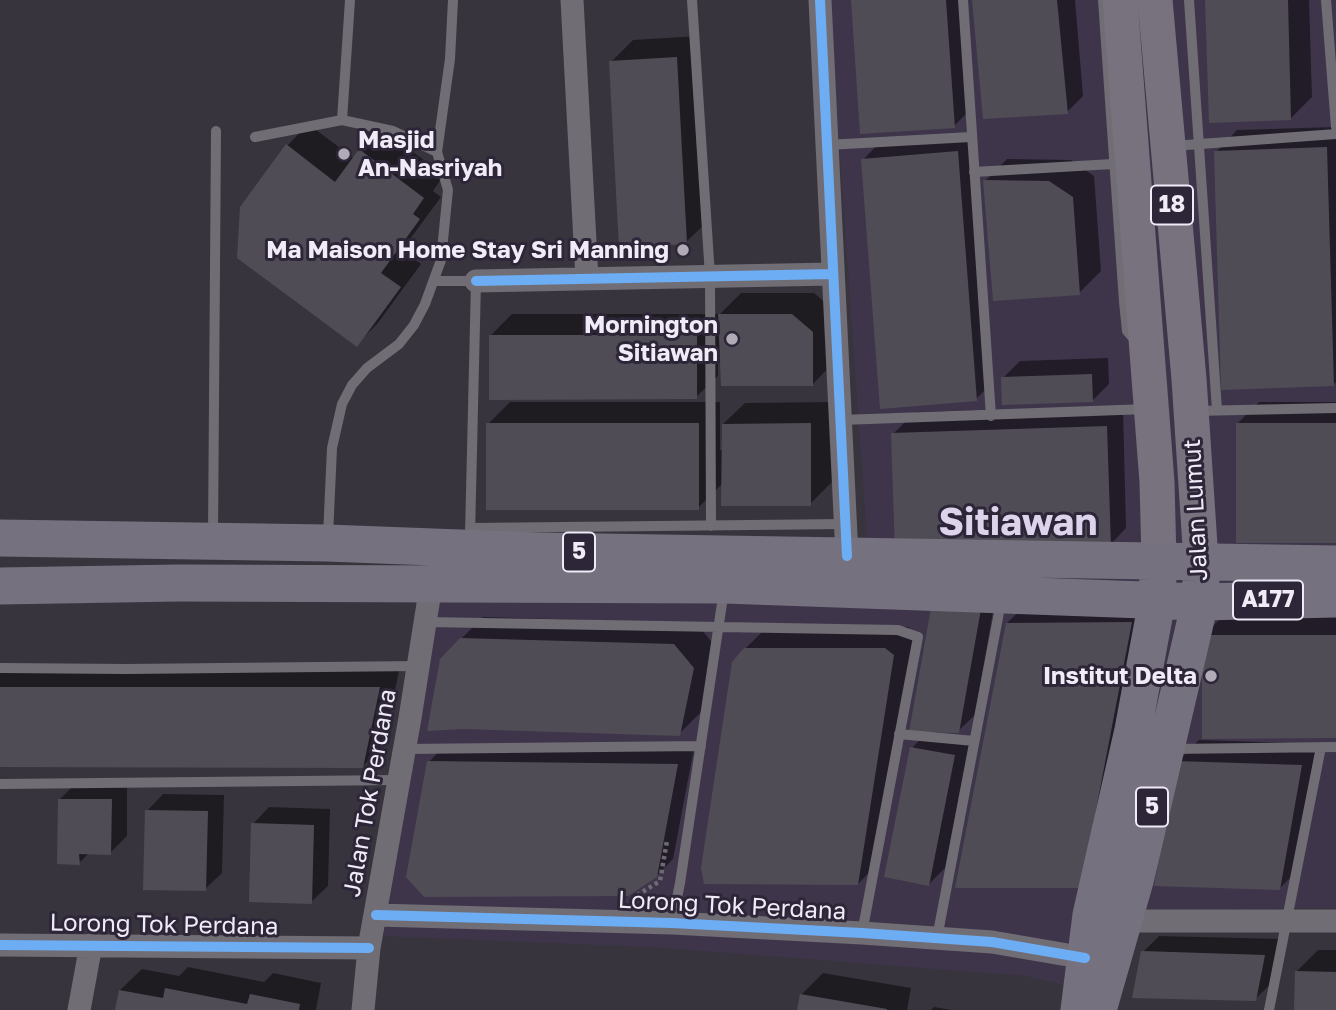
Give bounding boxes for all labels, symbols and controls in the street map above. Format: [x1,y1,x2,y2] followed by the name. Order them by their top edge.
[358,126,502,182] place label: Masjid An-Nasriyah
[336,146,352,162] marker: Masjid An-Nasriyah
[1151,186,1193,224] road number: 18
[266,236,669,264] place label: Ma Maison Home Stay Sri Manning
[675,242,691,258] marker: Ma Maison Home Stay Sri Manning
[584,311,718,367] place label: Mornington Sitiawan
[724,331,740,347] marker: Mornington Sitiawan
[1178,438,1214,582] street label: Jalan Lumut
[939,500,1097,546] district label: Sitiawan
[563,532,595,572] road number: 5
[1233,580,1303,620] road number: A177
[1043,662,1197,690] place label: Institut Delta
[1203,668,1219,684] marker: Institut Delta
[338,687,402,899] street label: Jalan Tok Perdana
[1136,788,1168,827] road number: 5
[617,886,847,926] street label: Lorong Tok Perdana
[49,909,279,941] street label: Lorong Tok Perdana

